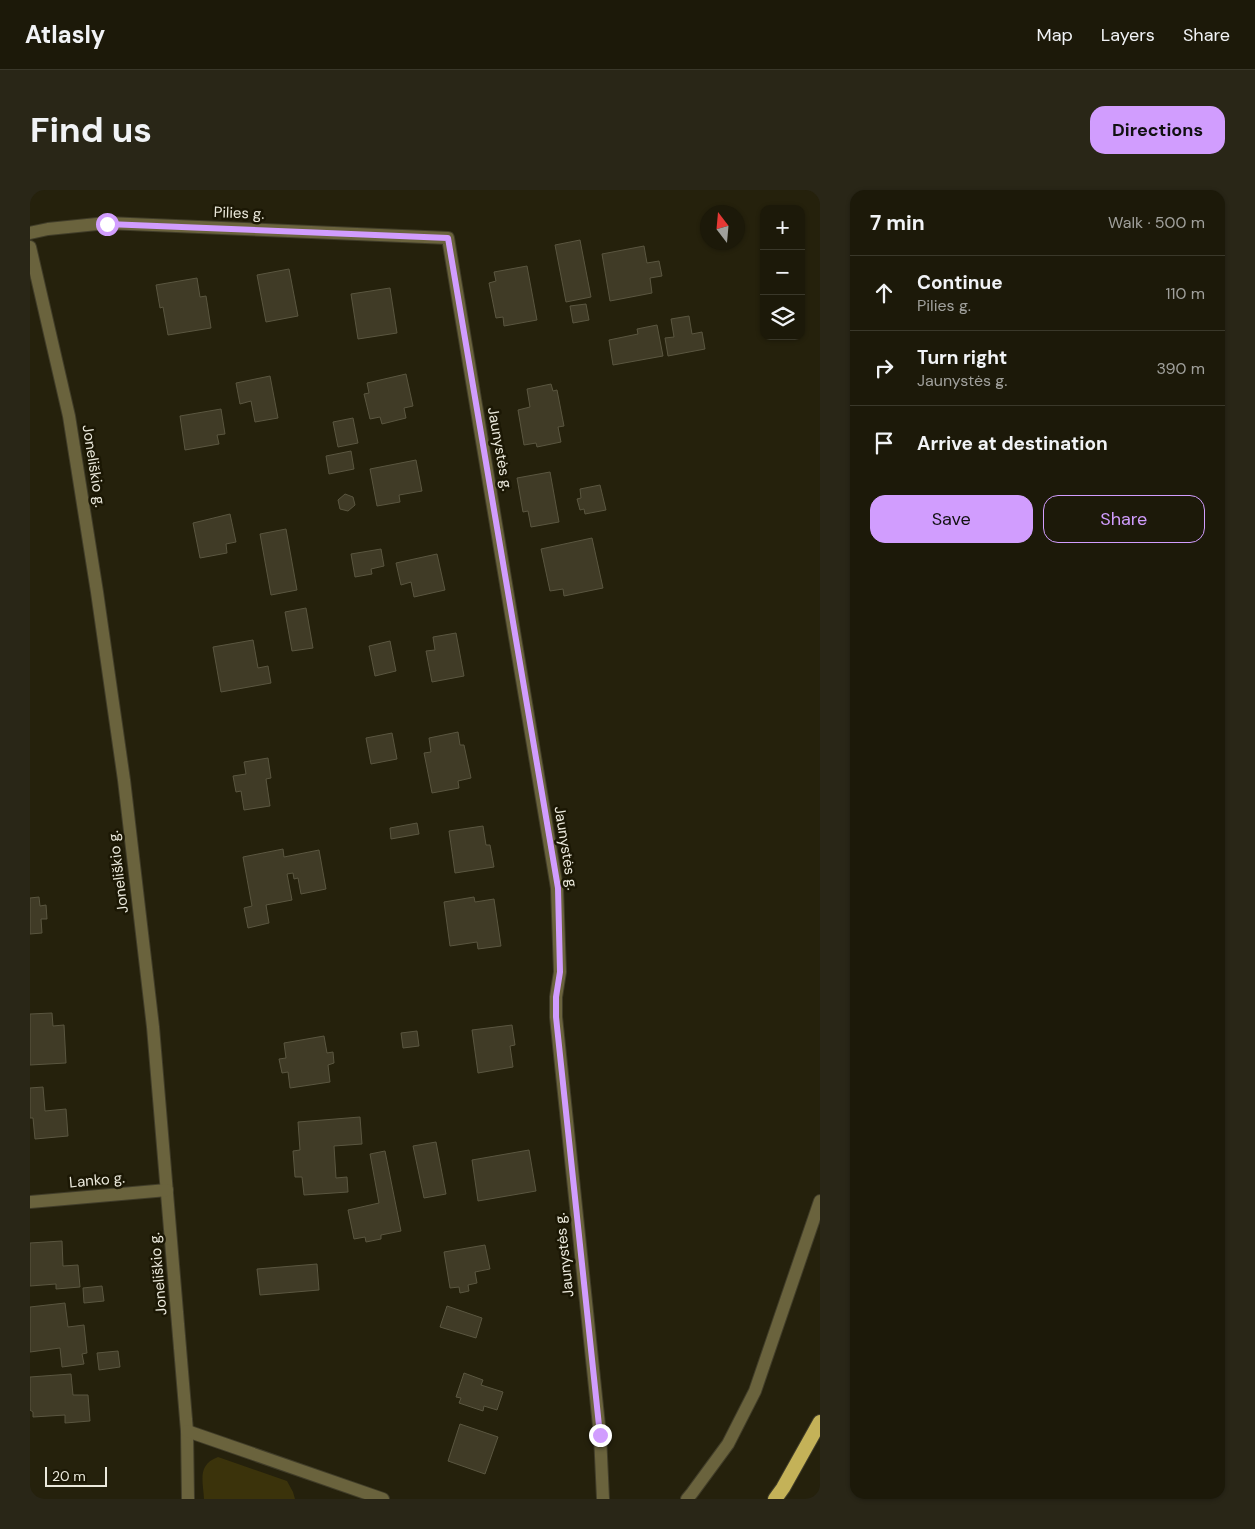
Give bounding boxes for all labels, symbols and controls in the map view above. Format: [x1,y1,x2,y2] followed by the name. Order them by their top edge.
[25,19,105,50] text: Atlasly
[1037,23,1073,47] text: Map
[1101,23,1155,47] text: Layers
[1183,23,1230,47] text: Share
[1090,106,1225,154] button: Directions
[30,107,152,153] text: Find us
[213,202,265,224] street label: Pilies g.
[700,205,745,250] north arrow
[760,205,805,340] map controls
[760,205,805,250] button: +
[870,209,925,237] text: 7 min
[1108,212,1205,233] text: Walk · 500 m
[96,213,119,236] route start
[760,250,805,295] button: −
[917,270,1003,295] text: Continue
[870,279,898,307] icon: ahead
[1166,283,1205,304] text: 110 m
[760,295,805,340] button: layers
[917,295,971,316] text: Pilies g.
[917,345,1007,370] text: Turn right
[870,354,898,382] icon: right
[1157,358,1205,379] text: 390 m
[917,370,1007,391] text: Jaunystės g.
[483,406,517,493] street label: Jaunystės g.
[78,423,110,509] street label: Joneliškio g.
[870,429,898,457] icon: arrive
[917,431,1108,456] text: Arrive at destination
[870,495,1033,543] button: Save
[1043,495,1205,543] button: Share
[549,805,583,891] street label: Jaunystės g.
[103,829,133,915] street label: Joneliškio g.
[68,1168,126,1192] street label: Lanko g.
[550,1212,578,1298] street label: Jaunystės g.
[144,1232,172,1316] street label: Joneliškio g.
[589,1424,612,1447] route end
[45,1464,108,1487] scale bar
[52,1467,86,1485] text: 20 m

